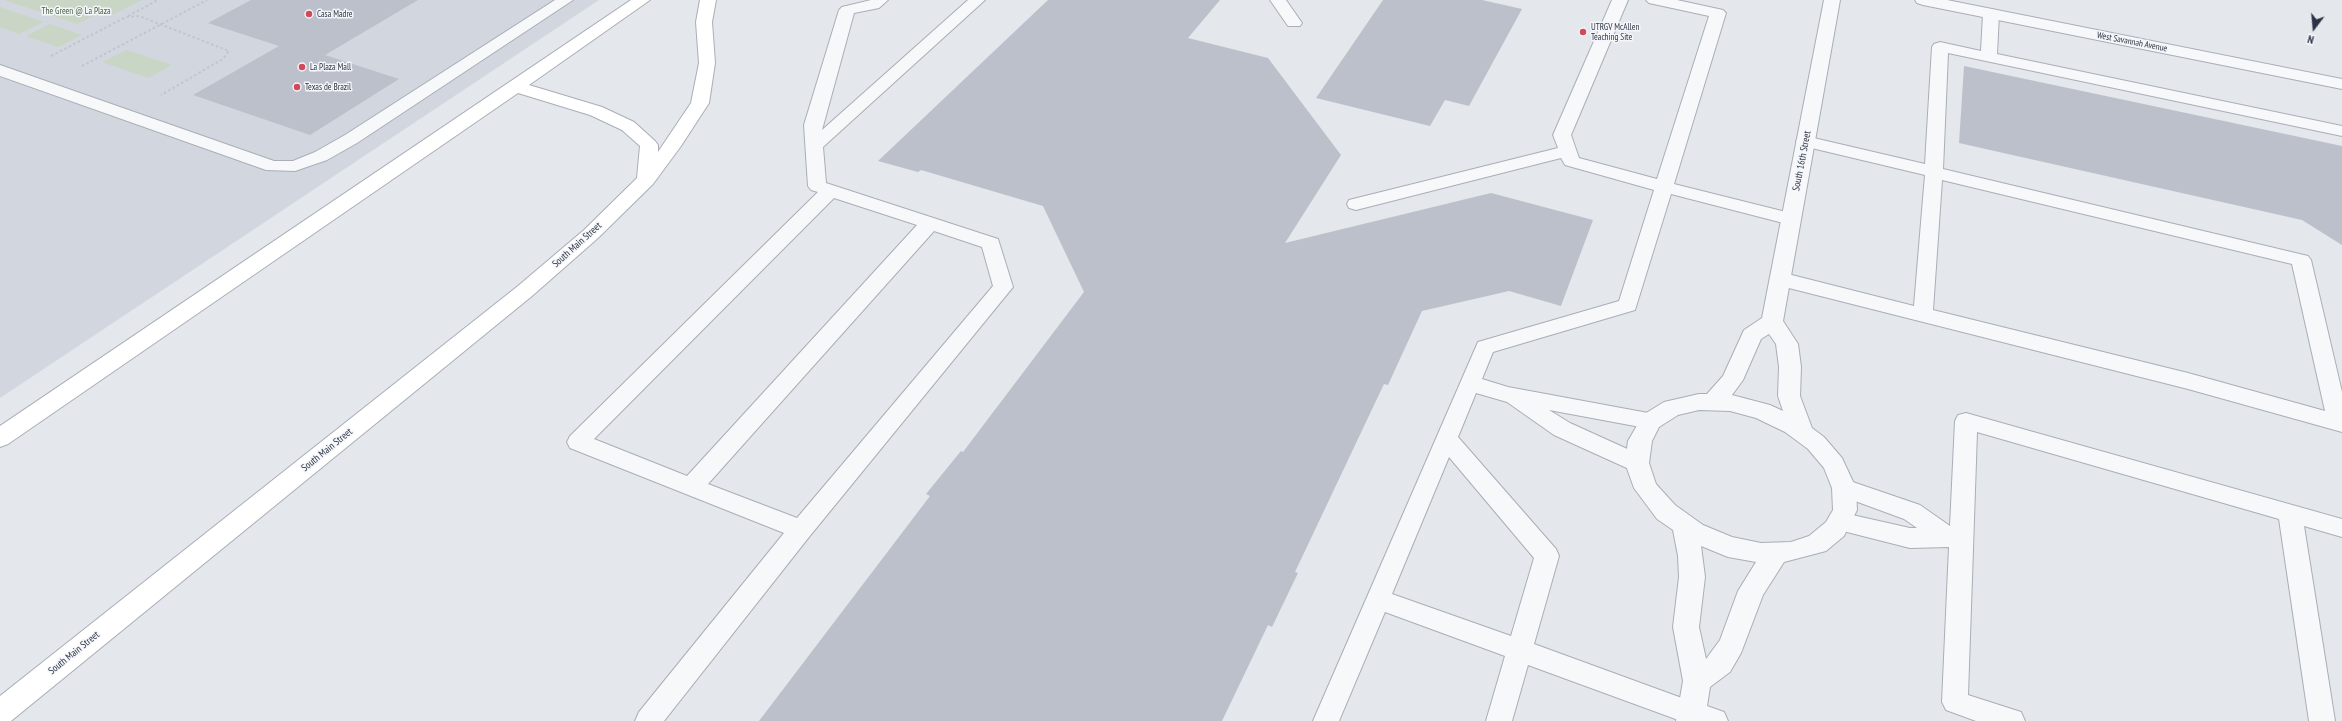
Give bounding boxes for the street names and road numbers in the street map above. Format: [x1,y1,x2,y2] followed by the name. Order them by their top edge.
[2096,30,2168,54] street label: West Savannah Avenue
[1790,130,1814,192] street label: South 16th Street
[550,220,604,270] street label: South Main Street
[299,426,355,474] street label: South Main Street
[46,629,102,677] street label: South Main Street

